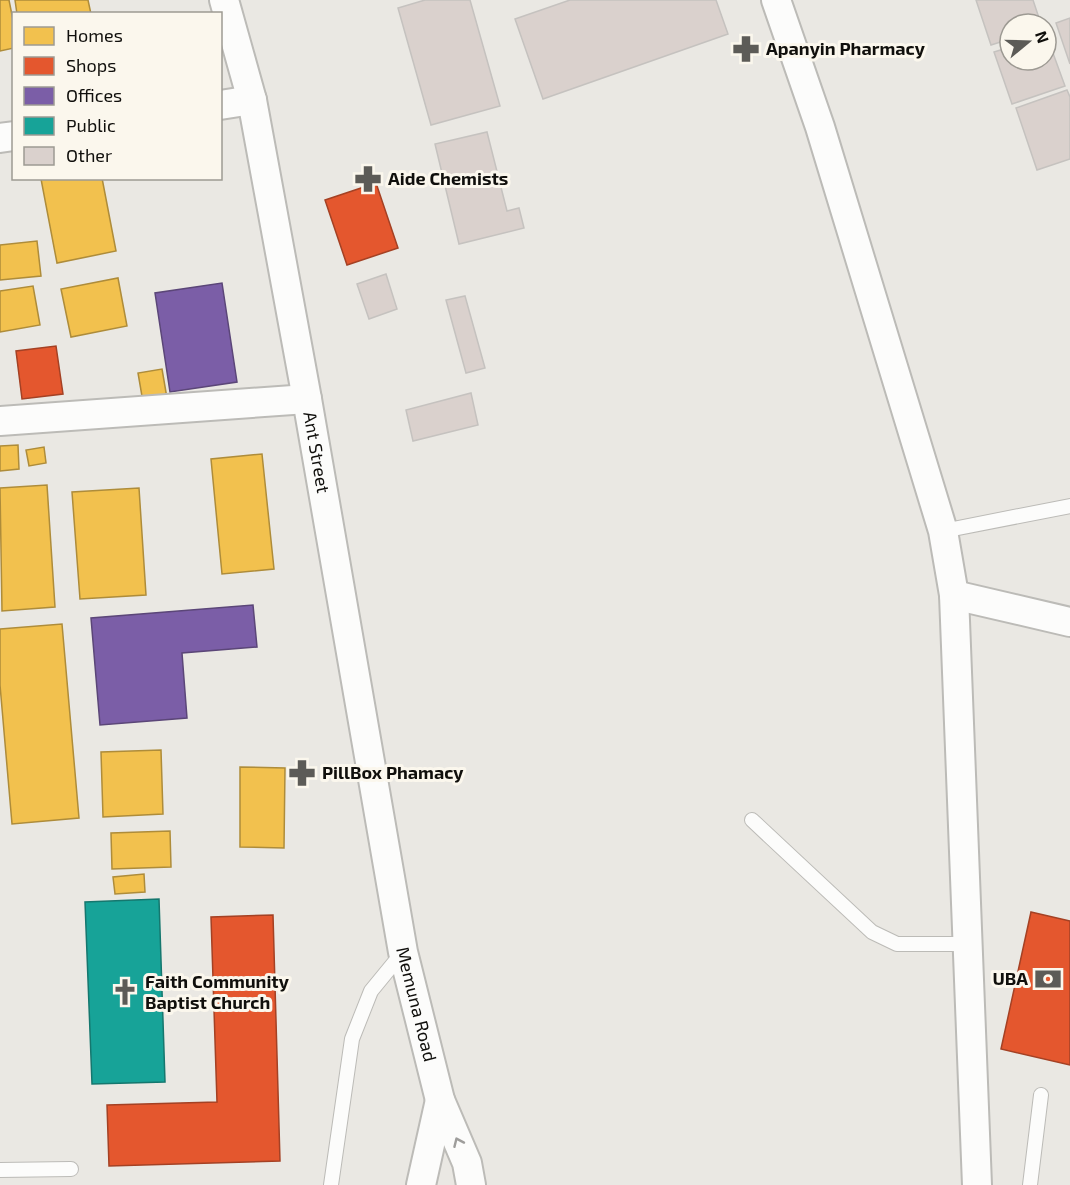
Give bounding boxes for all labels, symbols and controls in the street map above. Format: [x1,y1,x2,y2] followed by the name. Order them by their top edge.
[12,12,222,180] legend
[998,12,1058,72] north arrow
[66,24,123,46] text: Homes
[1032,28,1054,46] text: N
[731,34,761,64] pharmacy icon: Apanyin Pharmacy
[766,37,926,59] place label: Apanyin Pharmacy
[66,54,116,76] text: Shops
[66,84,122,106] text: Offices
[66,114,116,136] text: Public
[66,144,112,166] text: Other
[353,164,383,194] pharmacy icon: Aide Chemists
[388,167,508,189] place label: Aide Chemists
[299,410,335,495] street label: Ant Street
[287,758,317,788] pharmacy icon: PillBox Phamacy
[322,761,464,783] place label: PillBox Phamacy
[392,944,442,1064] street label: Memuna Road
[1033,964,1063,994] bank icon: UBA
[992,967,1028,989] place label: UBA
[145,970,290,1013] place label: Faith Community Baptist Church
[110,977,140,1007] church icon: Faith Community Baptist Church
[453,1137,465,1148] one-way arrow

